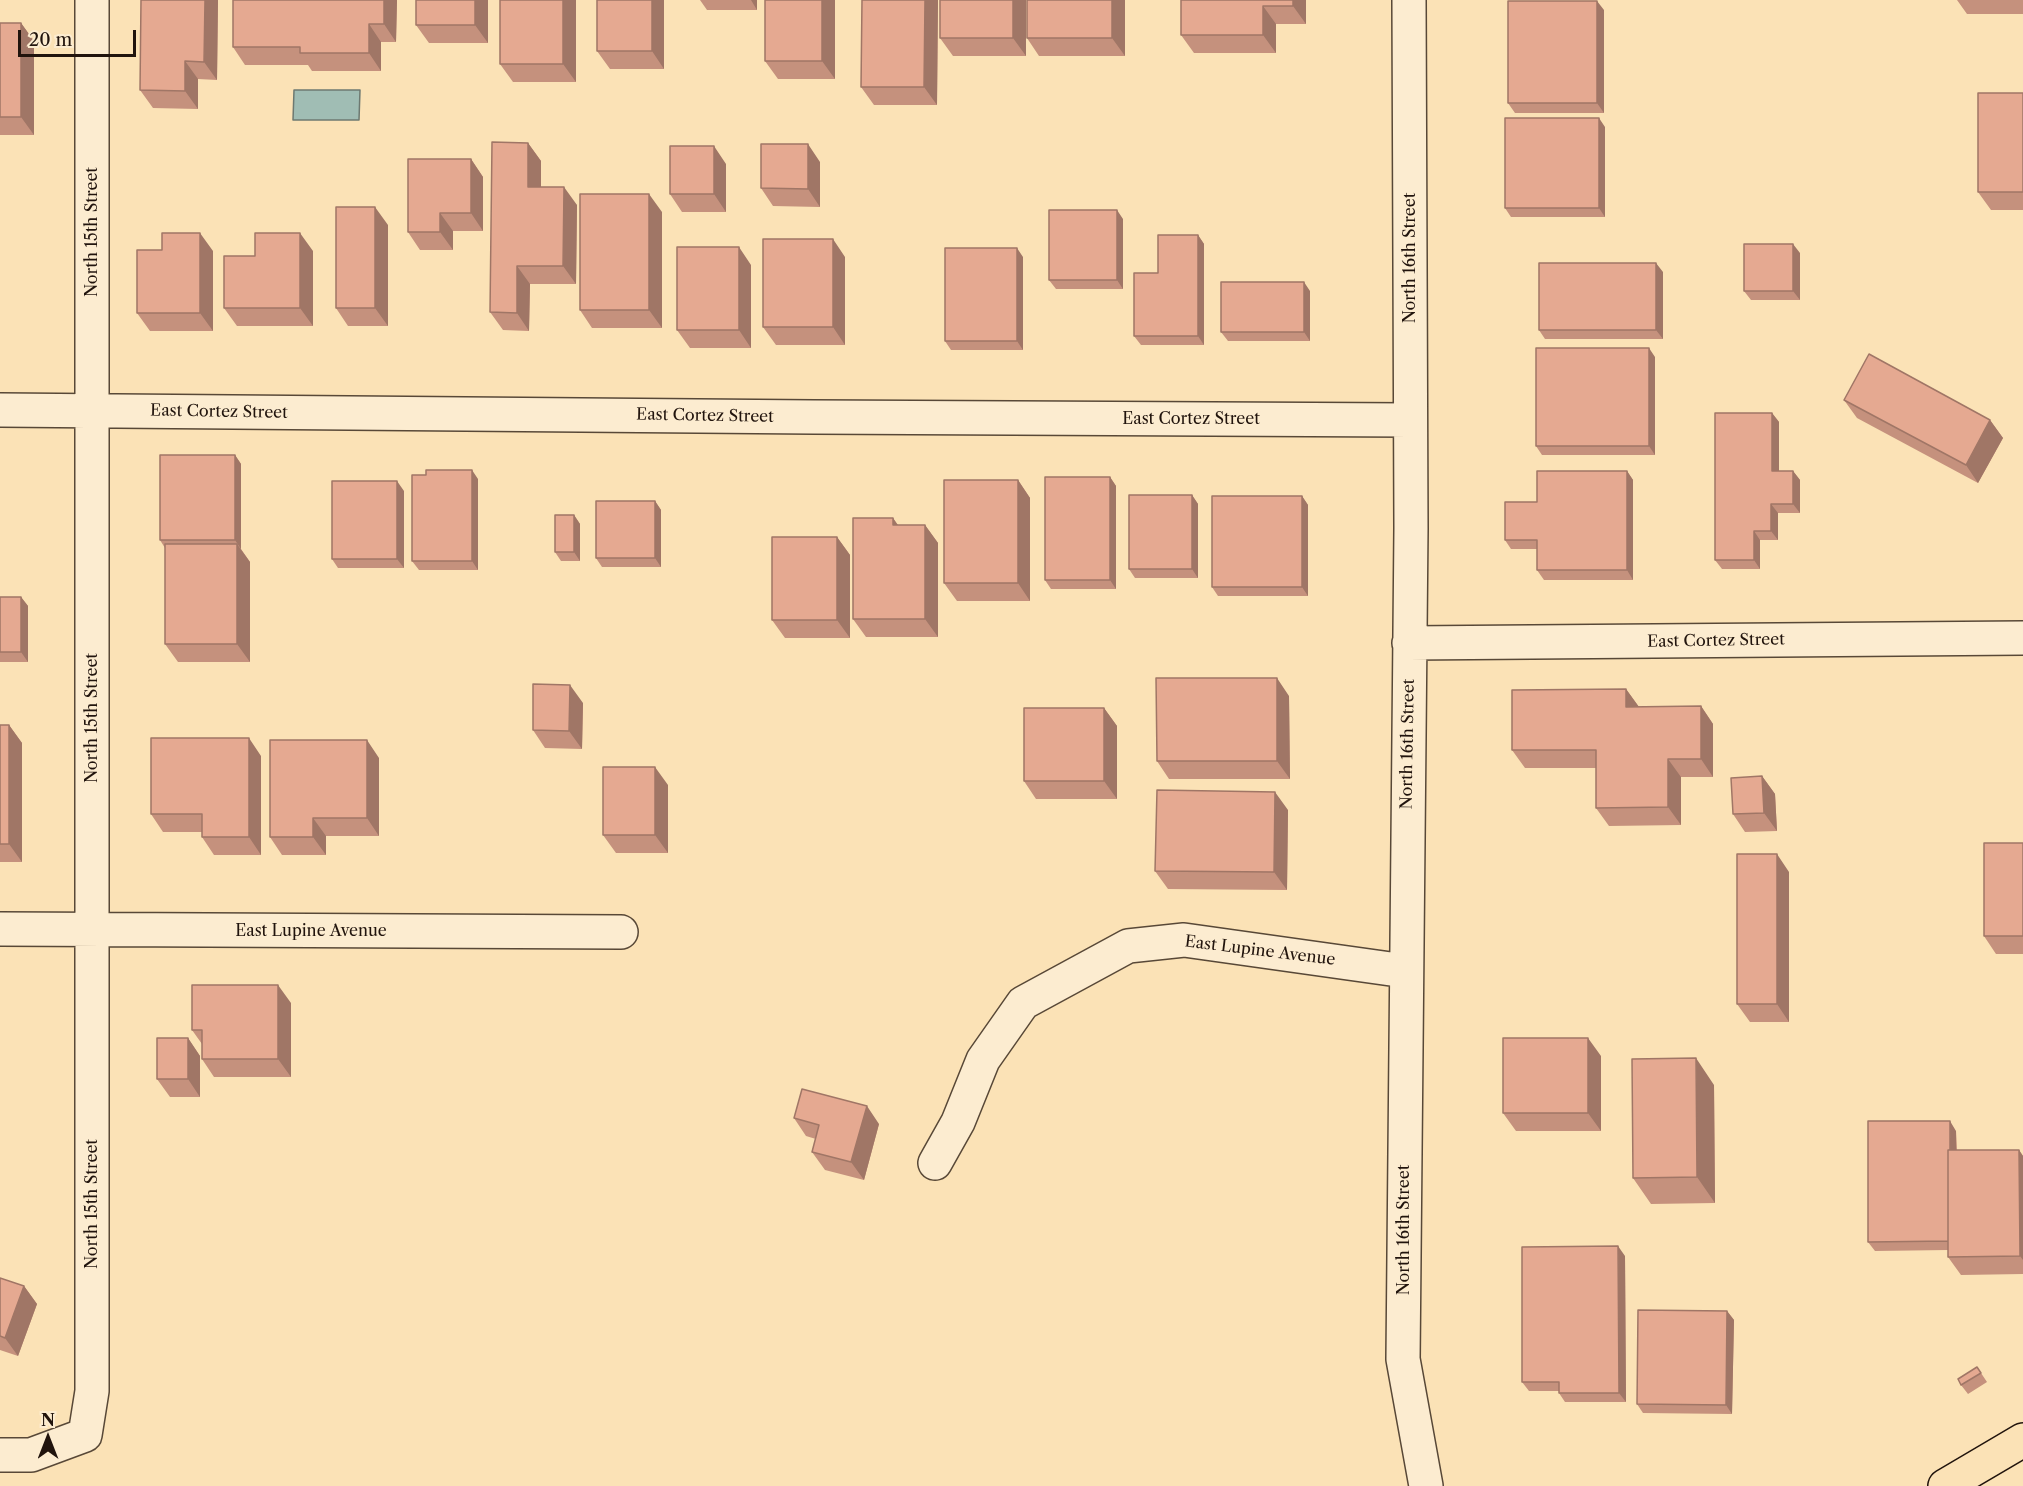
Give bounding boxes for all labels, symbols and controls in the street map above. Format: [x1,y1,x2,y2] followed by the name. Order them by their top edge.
[21,18,140,56] scale bar
[29,29,72,51] text: 20 m
[82,167,102,297] street label: North 15th Street
[1400,193,1420,323] street label: North 16th Street
[150,401,288,423] street label: East Cortez Street
[636,405,774,427] street label: East Cortez Street
[1122,409,1260,429] street label: East Cortez Street
[1647,630,1785,652] street label: East Cortez Street
[82,653,102,783] street label: North 15th Street
[1397,679,1419,809] street label: North 16th Street
[235,921,387,941] street label: East Lupine Avenue
[1184,932,1336,970] street label: East Lupine Avenue
[82,1139,102,1269] street label: North 15th Street
[1394,1165,1414,1295] street label: North 16th Street
[18,1408,78,1468] north arrow
[41,1410,55,1430] text: N

